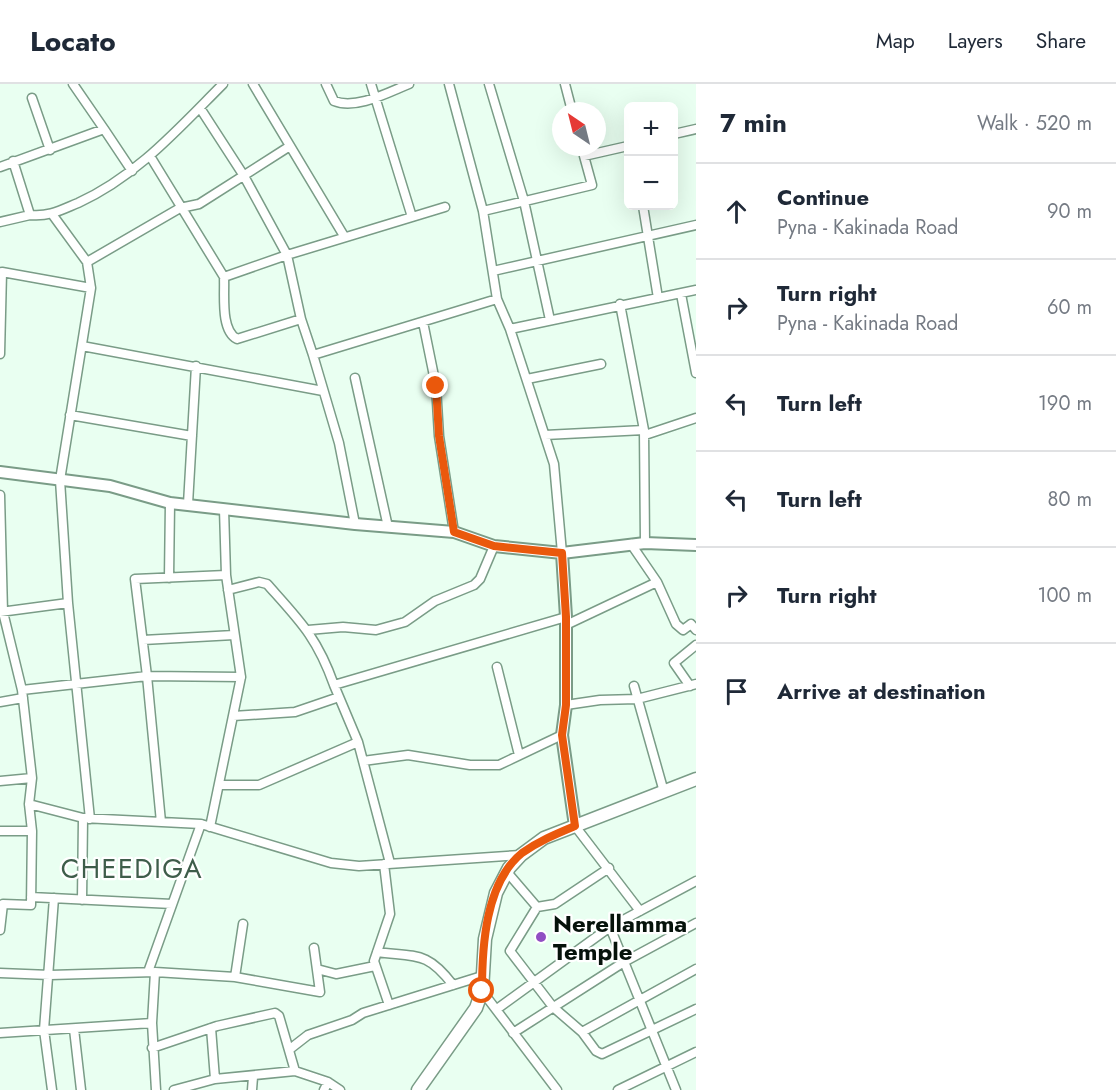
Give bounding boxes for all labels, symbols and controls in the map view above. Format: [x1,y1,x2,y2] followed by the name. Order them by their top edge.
[30,21,116,62] text: Locato
[876,26,915,56] text: Map
[948,26,1003,56] text: Layers
[1036,26,1086,56] text: Share
[552,102,606,156] north arrow
[624,102,678,210] map controls
[624,102,678,156] button: +
[720,104,787,142] text: 7 min
[977,109,1092,138] text: Walk · 520 m
[624,156,678,210] button: −
[777,181,869,213] text: Continue
[720,195,753,228] icon: ahead
[1047,197,1092,226] text: 90 m
[777,213,958,242] text: Pyna - Kakinada Road
[777,277,877,309] text: Turn right
[720,291,753,324] icon: right
[1047,293,1092,322] text: 60 m
[777,309,958,338] text: Pyna - Kakinada Road
[422,372,448,398] route end
[720,387,753,420] icon: left
[777,387,862,419] text: Turn left
[1038,389,1092,418] text: 190 m
[720,483,753,516] icon: left
[777,483,862,515] text: Turn left
[1047,485,1092,514] text: 80 m
[720,579,753,612] icon: right
[777,579,877,611] text: Turn right
[1037,581,1092,610] text: 100 m
[720,675,753,708] icon: arrive
[777,675,986,707] text: Arrive at destination
[61,849,203,888] district label: CHEEDIGA
[553,906,687,969] place label: Nerellamma Temple
[534,930,548,944] marker: Nerellamma Temple
[468,977,494,1003] route start

